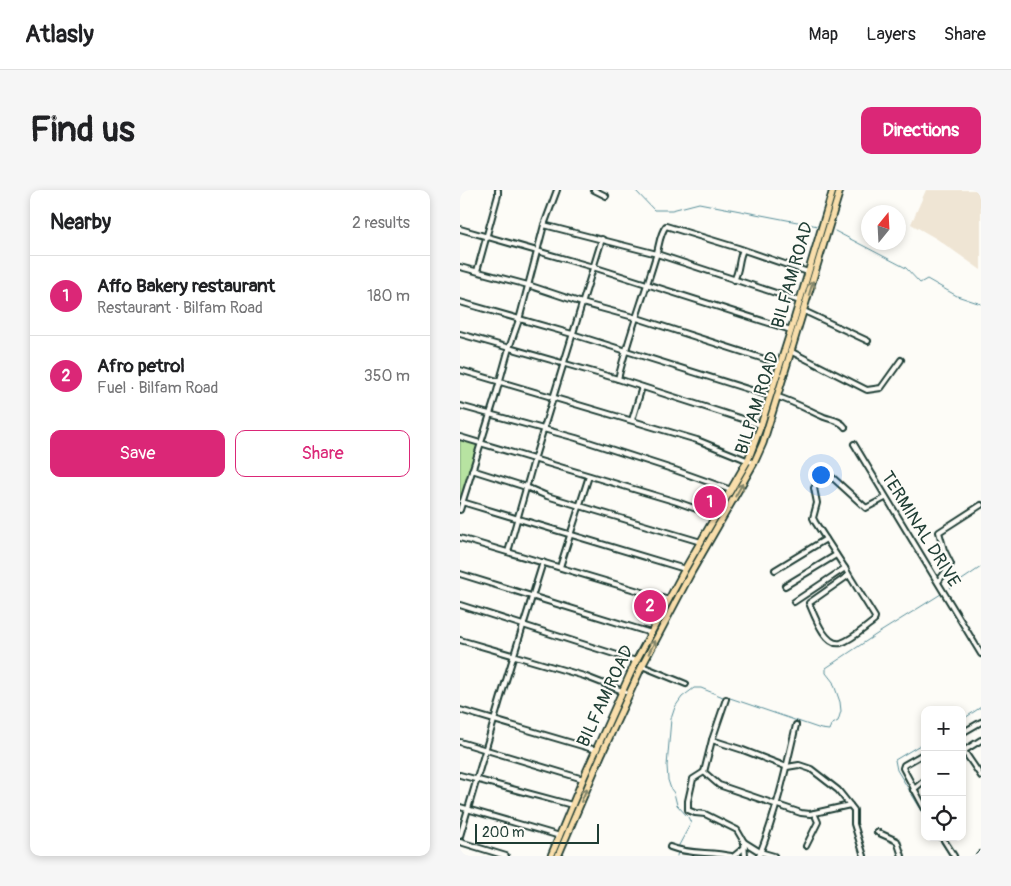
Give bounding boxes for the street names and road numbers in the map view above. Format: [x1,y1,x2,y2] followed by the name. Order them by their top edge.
[766,219,819,331] street label: BILFAM ROAD
[730,349,785,457] street label: BILPAM ROAD
[876,467,965,592] street label: TERMINAL DRIVE
[572,642,639,751] street label: BILFAM ROAD

